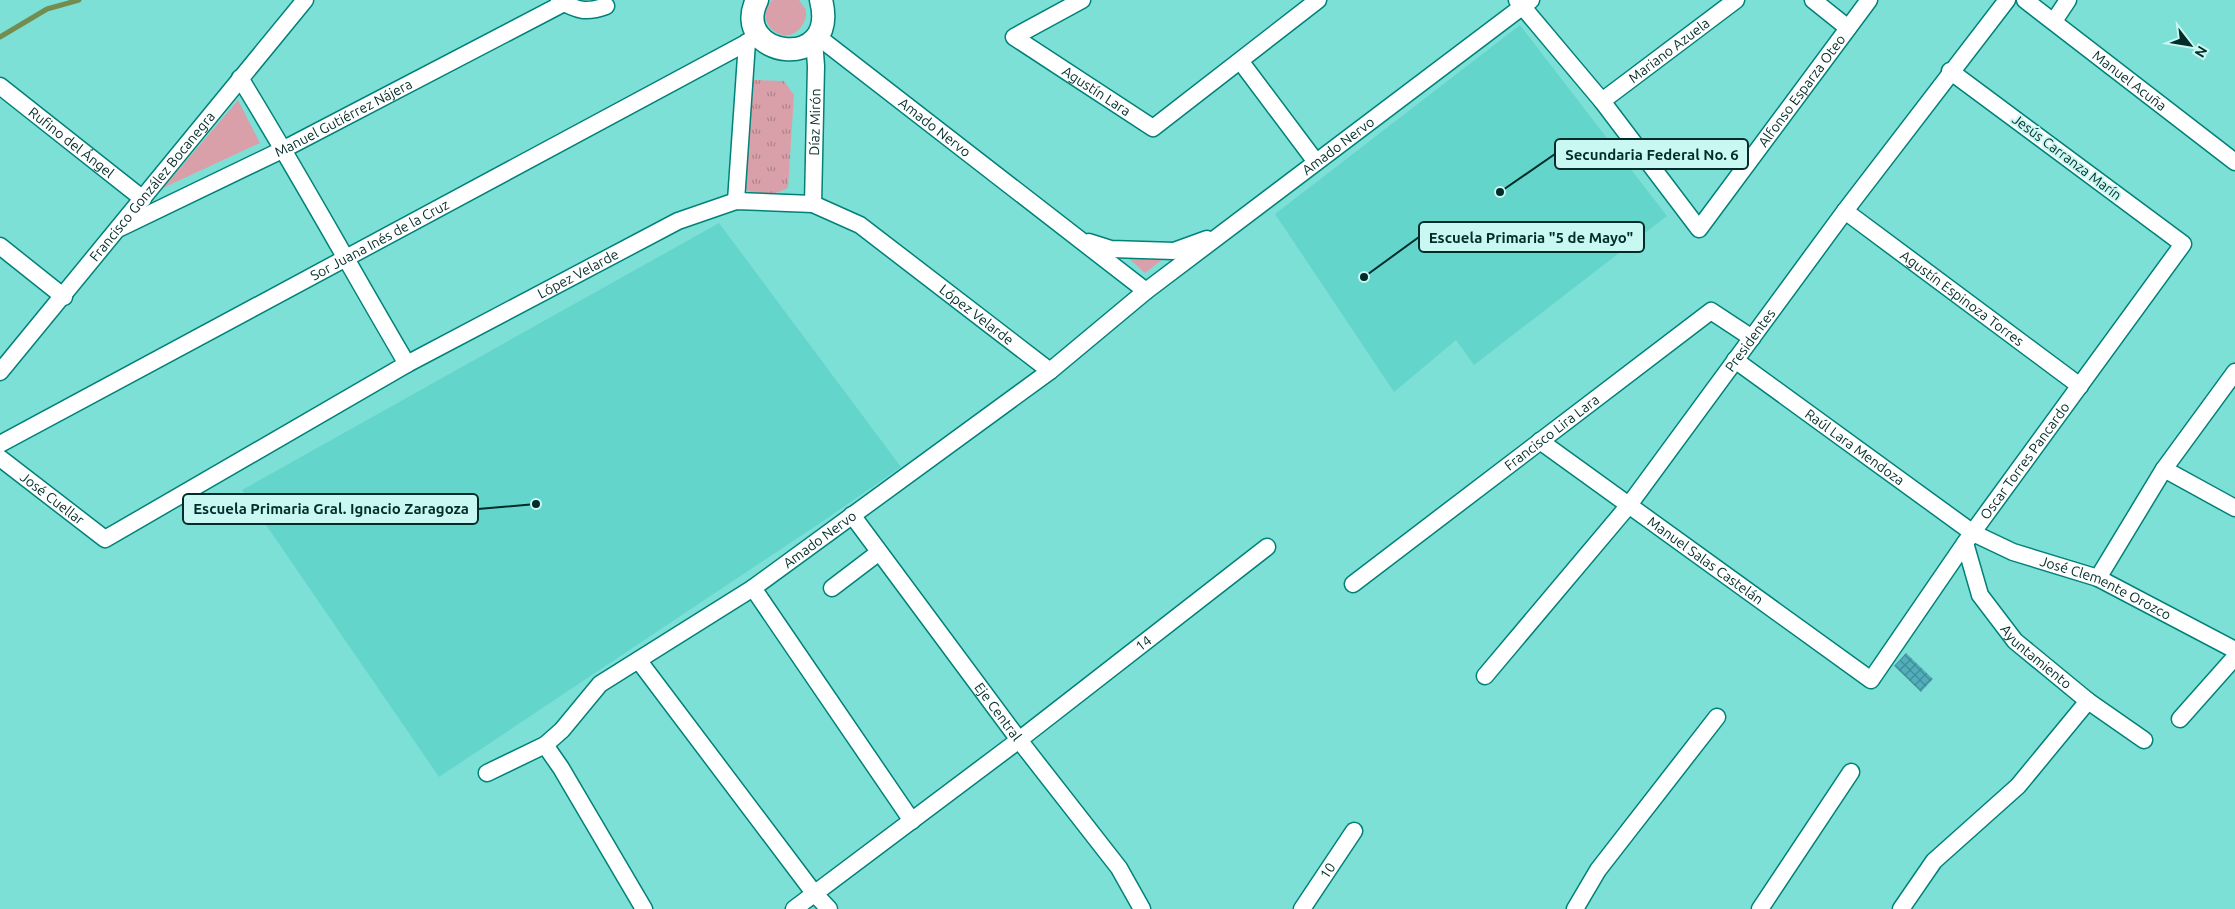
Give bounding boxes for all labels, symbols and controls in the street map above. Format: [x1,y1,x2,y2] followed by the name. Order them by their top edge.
[1625,15,1713,86] street label: Mariano Azuela
[2165,20,2215,70] north arrow
[1755,31,1849,150] street label: Alfonso Esparza Oteo
[2192,43,2211,60] text: N
[2089,47,2170,114] street label: Manuel Acuña
[1059,63,1134,119] street label: Agustín Lara
[272,76,415,160] street label: Manuel Gutiérrez Nájera
[806,88,824,156] street label: Díaz Mirón
[896,94,974,160] street label: Amado Nervo
[26,104,118,181] street label: Rufino del Ángel
[86,108,218,264] street label: Francisco González Bocanegra
[2009,111,2125,203] street label: Jesús Carranza Marín
[1299,113,1377,178] street label: Amado Nervo
[1555,139,1748,169] callout: Secundaria Federal No. 6
[1565,146,1739,163] text: Secundaria Federal No. 6
[308,196,452,284] street label: Sor Juana Inés de la Cruz
[1419,222,1644,252] callout: Escuela Primaria "5 de Mayo"
[1429,229,1633,246] text: Escuela Primaria "5 de Mayo"
[535,246,621,302] street label: López Velarde
[1897,247,2027,349] street label: Agustín Espinoza Torres
[936,281,1017,348] street label: López Velarde
[1722,306,1778,375] street label: Presidentes
[1501,391,1602,474] street label: Francisco Lira Lara
[1977,399,2073,523] street label: Oscar Torres Pancardo
[1802,406,1907,488] street label: Raúl Lara Mendoza
[17,469,88,528] street label: José Cuellar
[183,494,478,524] callout: Escuela Primaria Gral. Ignacio Zaragoza
[193,500,469,517] text: Escuela Primaria Gral. Ignacio Zaragoza
[780,507,859,571] street label: Amado Nervo
[1644,513,1766,608] street label: Manuel Salas Castelán
[2038,553,2174,623] street label: José Clemente Orozco
[1997,621,2075,692] street label: Ayuntamiento
[1132,632,1155,654] street label: 14
[971,680,1025,744] street label: Eje Central
[1316,860,1339,882] street label: 10

